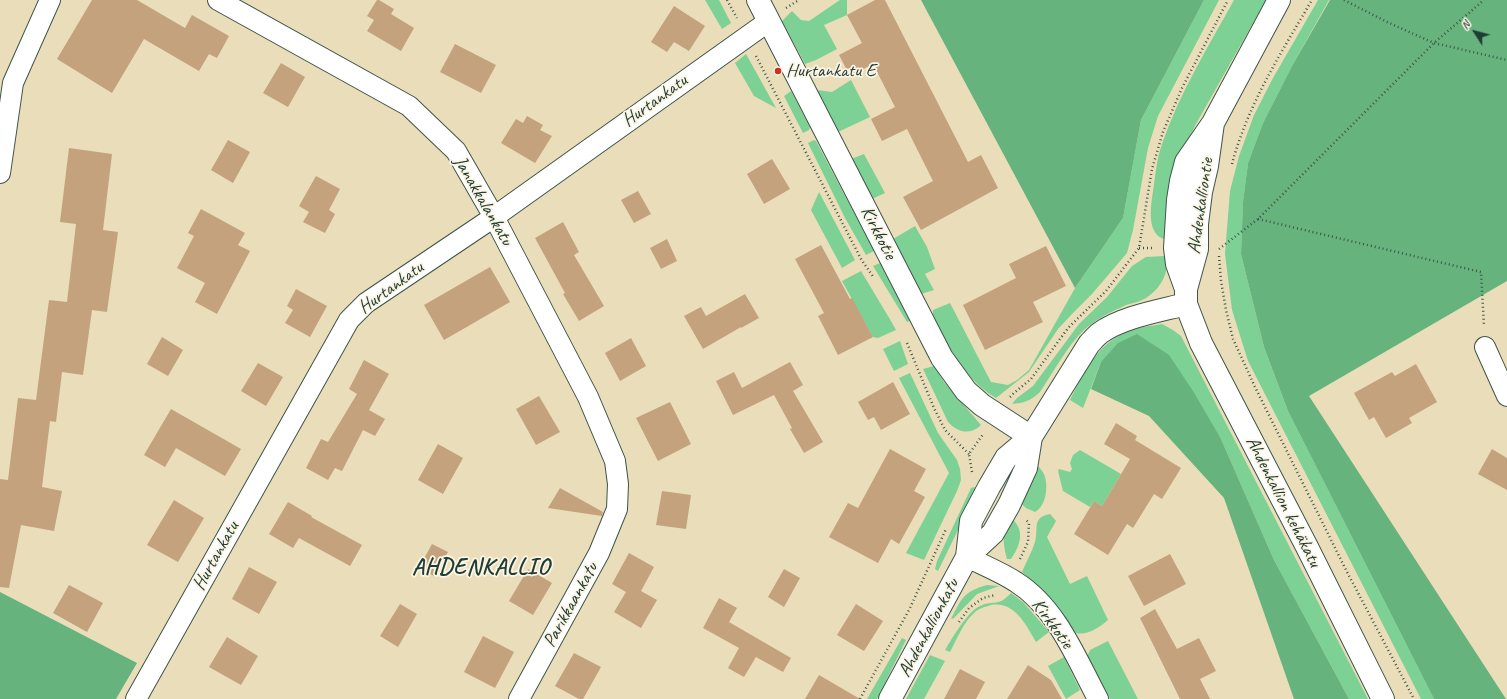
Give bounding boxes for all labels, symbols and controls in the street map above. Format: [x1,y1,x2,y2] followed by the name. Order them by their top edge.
[1455,12,1495,52] north arrow
[1458,18,1473,32] text: N
[786,60,876,82] place label: Hurtankatu E
[773,66,783,76] marker: Hurtankatu E
[618,70,692,132] street label: Hurtankatu
[448,152,518,250] street label: Janakkalankatu
[1183,157,1219,255] street label: Ahdenkalliontie
[855,203,901,263] street label: Kirkkotie
[354,257,428,319] street label: Hurtankatu
[1240,433,1326,571] street label: Ahdenkallion kehäkatu
[188,518,244,594] street label: Hurtankatu
[412,554,550,582] district label: AHDENKALLIO
[538,559,604,651] street label: Parikkaankatu
[894,575,964,681] street label: Ahdenkallionkatu
[1026,594,1078,654] street label: Kirkkotie

